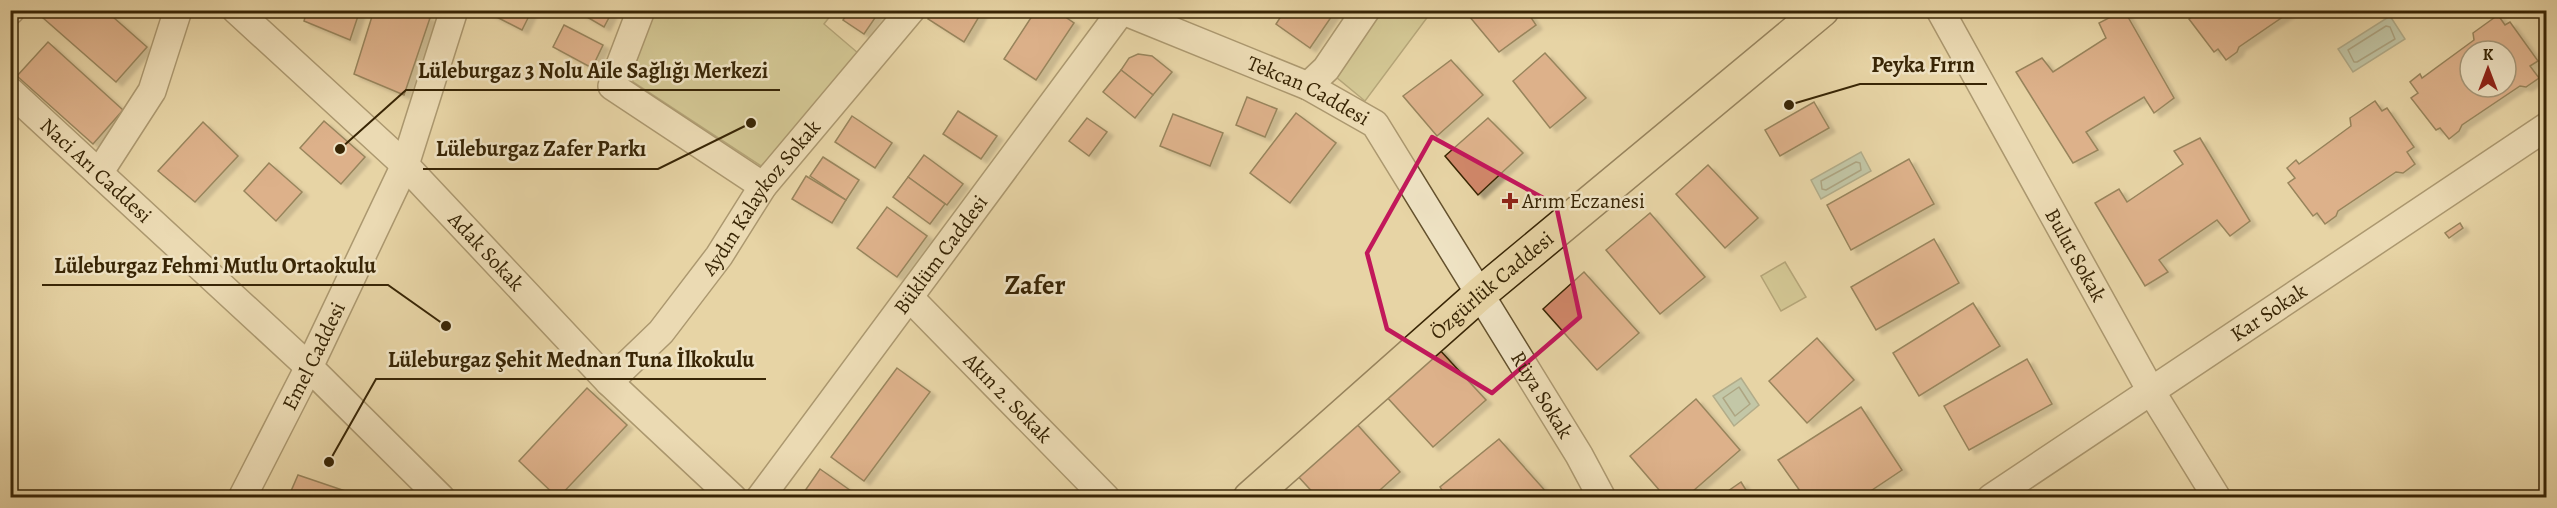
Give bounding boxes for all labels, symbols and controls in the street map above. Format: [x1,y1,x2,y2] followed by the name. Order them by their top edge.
[2458,39,2518,99] north arrow
[1860,44,1987,84] callout: Peyka Fırın
[2483,44,2494,66] text: K
[1243,49,1375,132] street label: Tekcan Caddesi
[406,50,780,90] callout: Lüleburgaz 3 Nolu Aile Sağlığı Merkezi
[1871,50,1975,80] text: Peyka Fırın
[418,56,768,86] text: Lüleburgaz 3 Nolu Aile Sağlığı Merkezi
[34,112,158,229] street label: Naci Arı Caddesi
[695,113,827,282] street label: Aydın Kalaykoz Sokak
[423,129,658,169] callout: Lüleburgaz Zafer Parkı
[436,134,646,164] text: Lüleburgaz Zafer Parkı
[1521,187,1645,215] place label: Arım Eczanesi
[887,189,994,320] street label: Büklüm Caddesi
[1503,194,1517,208] marker: Arım Eczanesi
[2038,203,2113,307] street label: Bulut Sokak
[441,205,531,298] street label: Adak Sokak
[1424,224,1560,346] street label: Özgürlük Caddesi
[42,245,388,285] callout: Lüleburgaz Fehmi Mutlu Ortaokulu
[54,251,377,281] text: Lüleburgaz Fehmi Mutlu Ortaokulu
[1004,267,1066,303] district label: Zafer
[2225,276,2313,348] street label: Kar Sokak
[275,297,352,415] street label: Emel Caddesi
[376,339,766,379] callout: Lüleburgaz Şehit Mednan Tuna İlkokulu
[388,345,755,375] text: Lüleburgaz Şehit Mednan Tuna İlkokulu
[957,346,1059,449] street label: Akın 2. Sokak
[1504,346,1580,444] street label: Rüya Sokak

